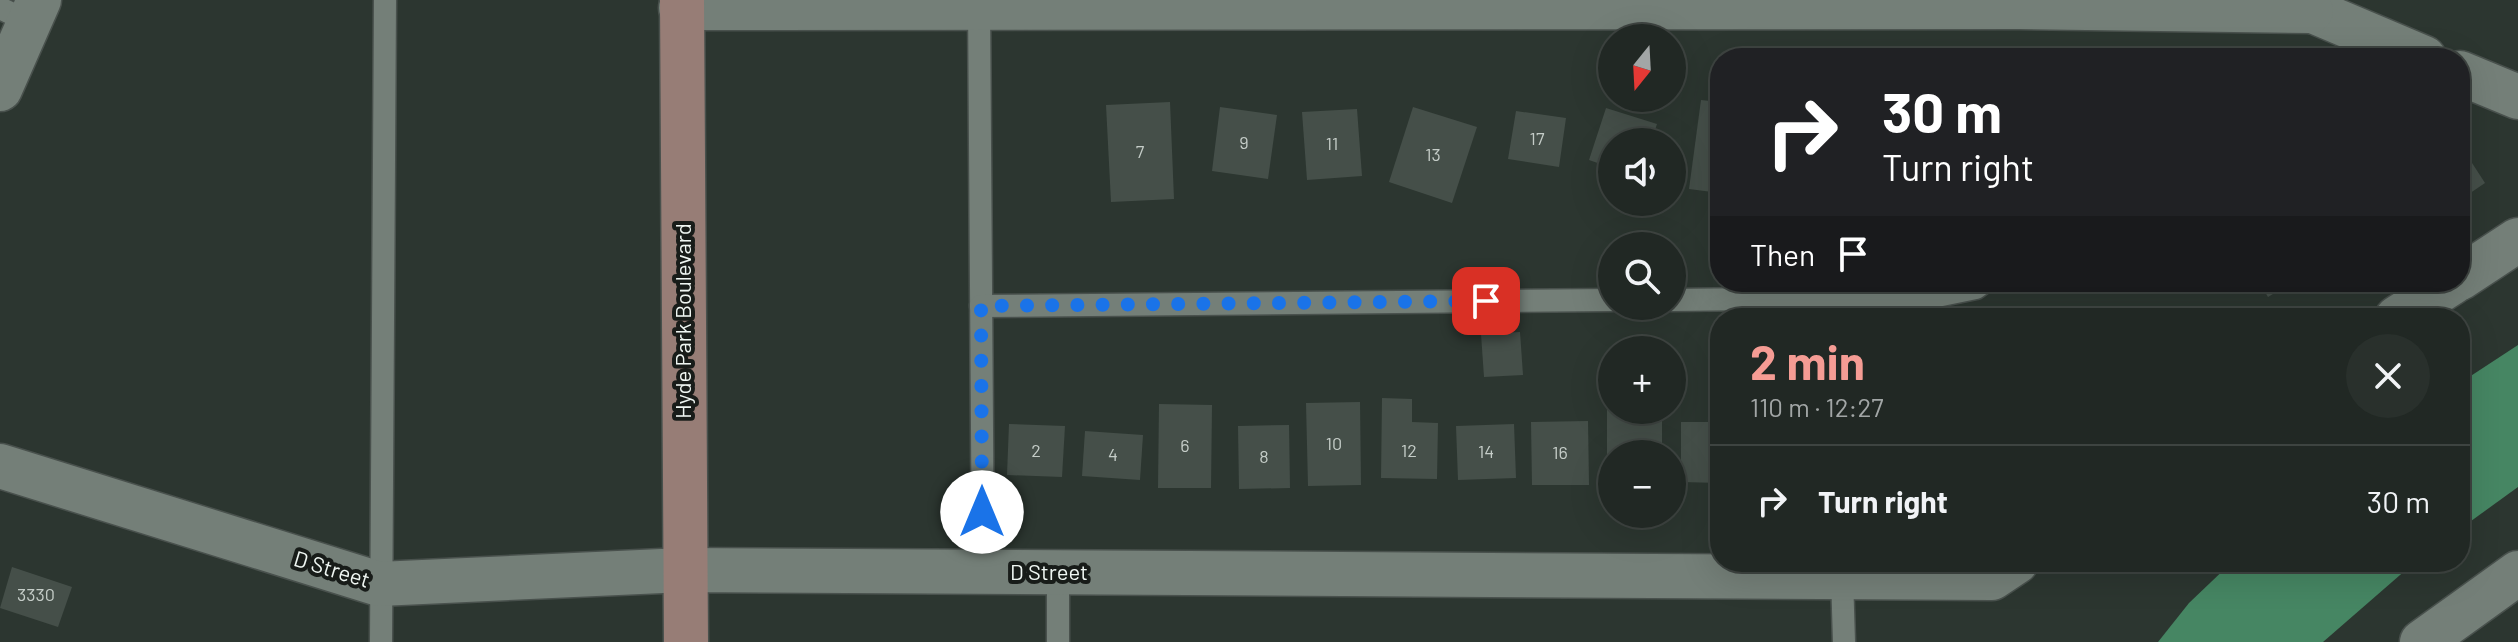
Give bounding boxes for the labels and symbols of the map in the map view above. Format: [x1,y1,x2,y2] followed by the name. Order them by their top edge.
[1598,24,1686,112] north arrow
[1530,127,1545,149] house number: 17
[1239,131,1249,153] house number: 9
[1326,132,1338,154] house number: 11
[1136,140,1145,162] house number: 7
[1425,143,1441,165] house number: 13
[669,223,695,419] street label: Hyde Park Boulevard
[1452,267,1520,335] pin
[1326,432,1342,454] house number: 10
[1180,434,1190,456] house number: 6
[1031,439,1041,461] house number: 2
[1401,439,1417,461] house number: 12
[1478,440,1494,462] house number: 14
[1552,441,1568,463] house number: 16
[1108,443,1118,465] house number: 4
[1259,445,1269,467] house number: 8
[940,470,1024,554] position arrow
[291,544,373,592] street label: D Street
[1010,558,1088,584] street label: D Street
[17,583,55,605] house number: 3330

